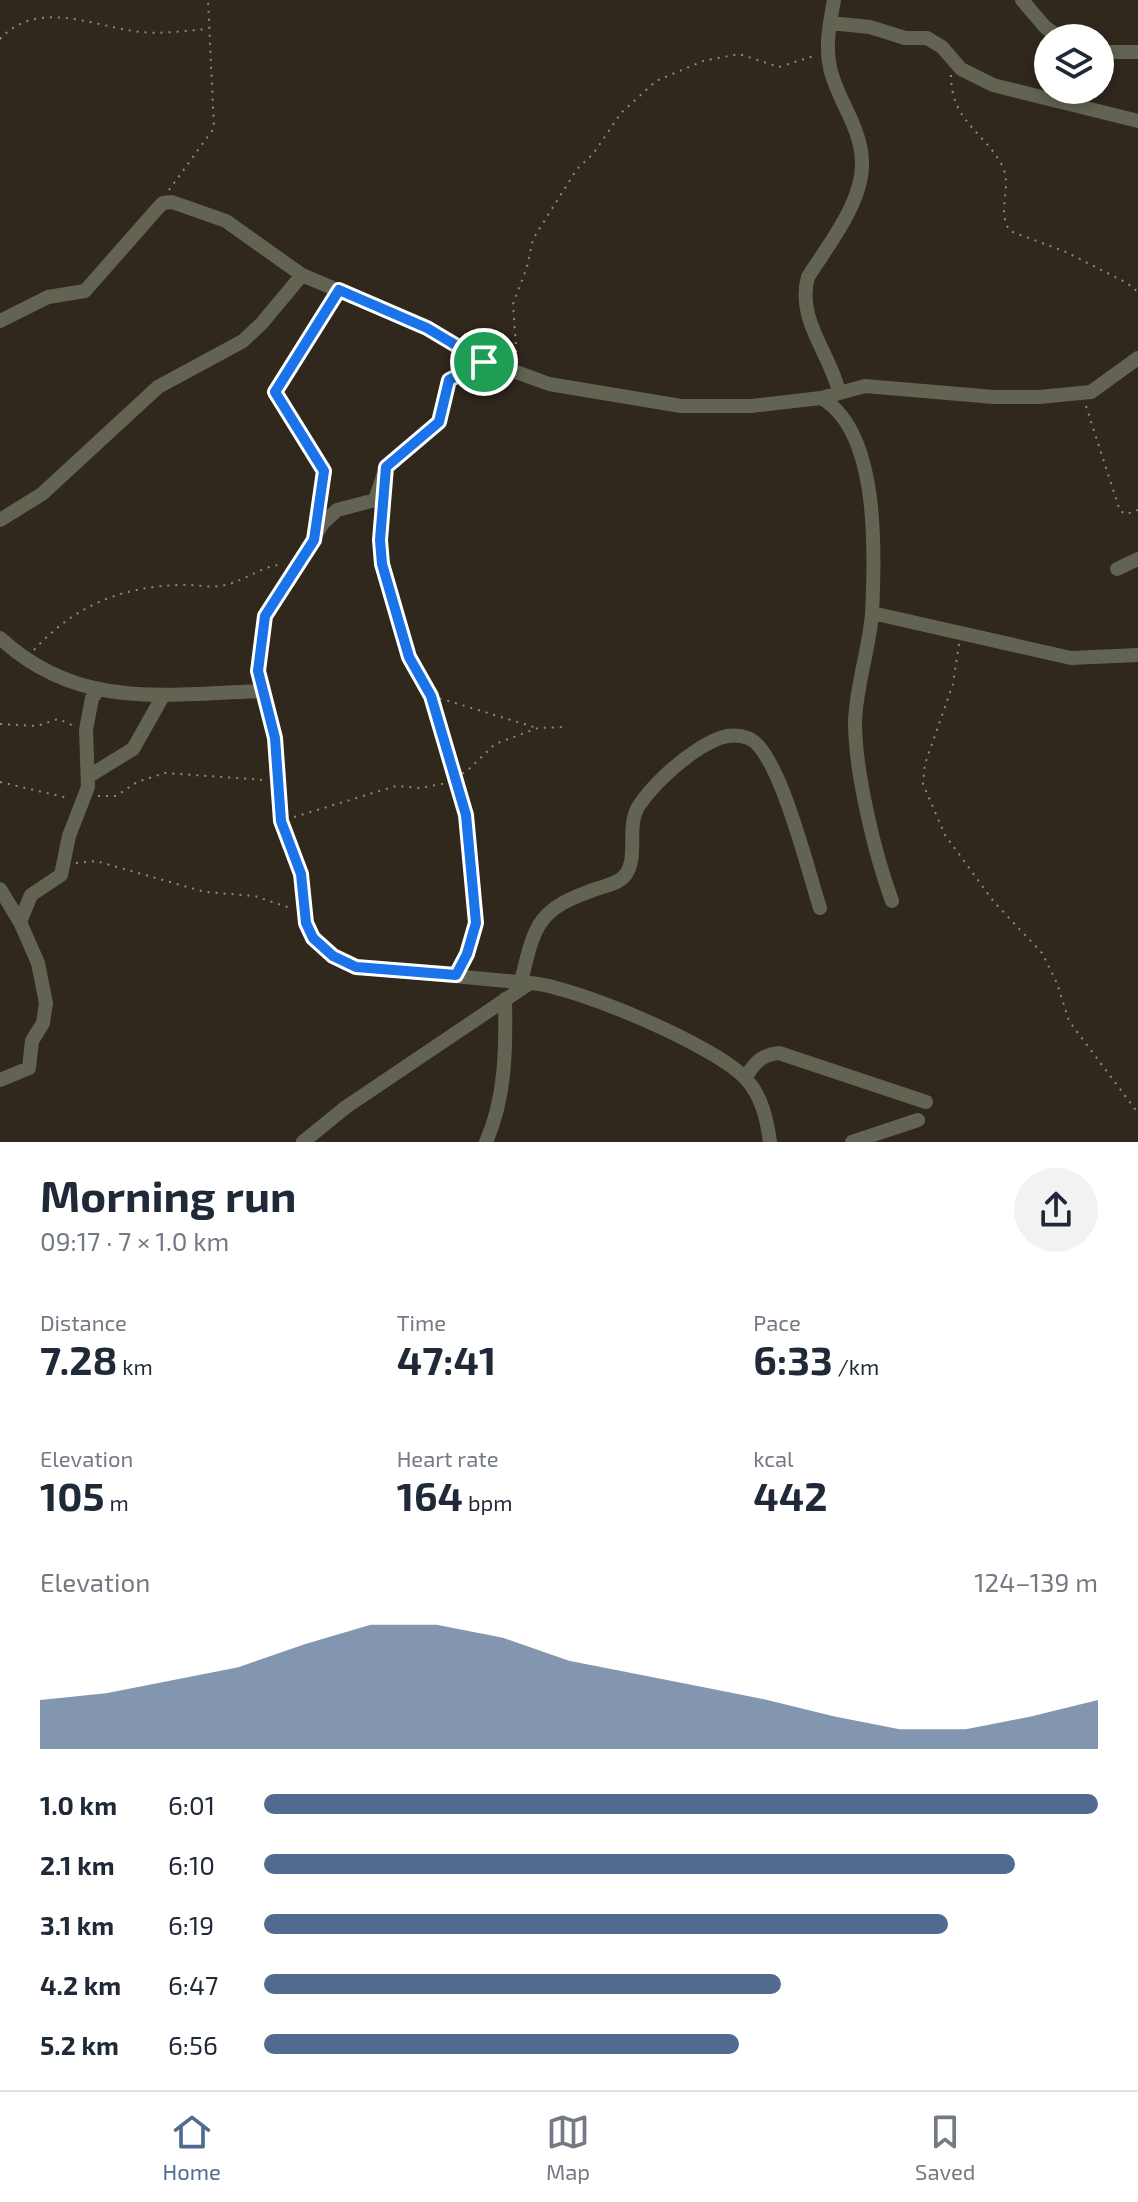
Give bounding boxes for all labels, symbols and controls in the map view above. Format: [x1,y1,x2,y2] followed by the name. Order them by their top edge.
[1034,24,1114,104] map controls
[1034,24,1114,104] button: layers
[450,328,518,396] pin
[462,340,506,384] icon: arrive
[40,1168,296,1221] text: Morning run
[1014,1168,1098,1252] button: share
[40,1225,229,1256] text: 09:17 · 7 × 1.0 km
[40,1309,127,1335] text: Distance
[397,1309,446,1335] text: Time
[753,1309,801,1335] text: Pace
[40,1335,117,1383] text: 7.28
[397,1335,496,1383] text: 47:41
[753,1335,833,1383] text: 6:33
[117,1353,153,1379] text: km
[833,1353,879,1379] text: /km
[40,1445,133,1471] text: Elevation
[397,1445,498,1471] text: Heart rate
[753,1445,794,1471] text: kcal
[40,1471,105,1519] text: 105
[397,1471,463,1519] text: 164
[753,1471,828,1519] text: 442
[105,1489,129,1515] text: m
[463,1489,513,1515] text: bpm
[40,1566,150,1597] text: Elevation
[974,1566,1098,1597] text: 124–139 m
[40,1789,117,1820] text: 1.0 km
[168,1789,215,1820] text: 6:01
[40,1849,115,1880] text: 2.1 km
[168,1849,215,1880] text: 6:10
[40,1909,114,1940] text: 3.1 km
[168,1909,214,1940] text: 6:19
[40,1969,121,2000] text: 4.2 km
[168,1969,218,2000] text: 6:47
[40,2029,119,2060] text: 5.2 km
[168,2029,218,2060] text: 6:56
[163,2110,221,2184] tab: Home
[546,2110,590,2184] tab: Map
[915,2110,975,2184] tab: Saved

